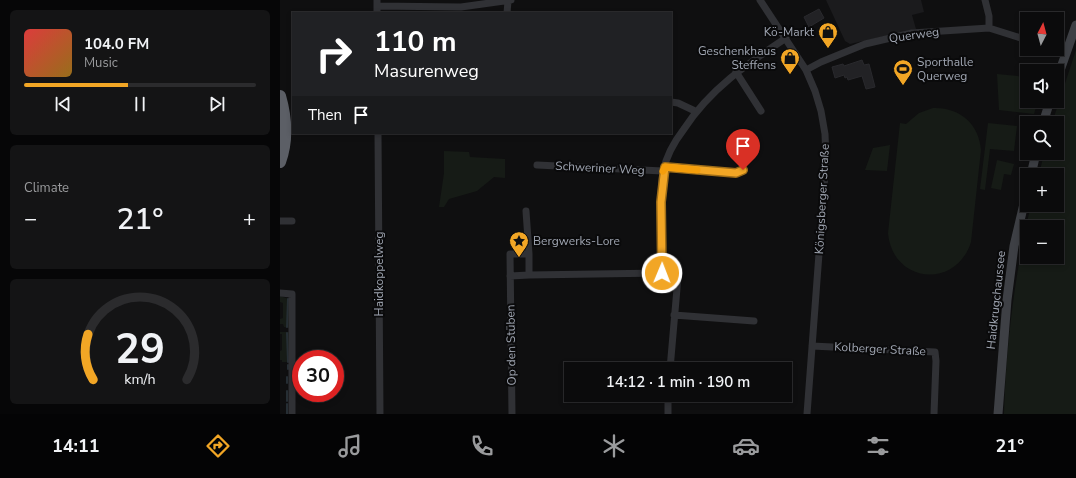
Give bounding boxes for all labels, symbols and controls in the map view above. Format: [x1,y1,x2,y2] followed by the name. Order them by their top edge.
[1020,12,1064,56] north arrow
[1020,12,1064,264] map controls
[817,21,839,49] shop icon: Kö-Markt
[374,23,457,61] text: 110 m
[764,24,815,40] place label: Kö-Markt
[888,24,940,46] street label: Querweg
[308,28,360,80] icon: right
[84,34,149,54] text: 104.0 FM
[698,43,776,73] place label: Geschenkhaus Steffens
[779,47,801,75] shop icon: Geschenkhaus Steffens
[84,54,118,72] text: Music
[917,54,973,84] place label: Sporthalle Querweg
[892,58,914,86] sports icon: Sporthalle Querweg
[374,59,479,83] text: Masurenweg
[1020,64,1064,108] button: sound
[52,93,74,115] icon: previous
[129,93,151,115] icon: pause
[206,93,228,115] icon: next
[350,104,372,126] icon: arrive
[308,105,342,125] text: Then
[1020,116,1064,160] button: search
[726,129,760,170] pin
[732,135,754,157] icon: arrive
[811,143,833,255] street label: Königsberger Straße
[555,158,645,178] street label: Schweriner Weg
[1020,168,1064,212] button: +
[24,179,69,197] text: Climate
[116,199,164,240] text: 21°
[24,204,37,234] text: −
[243,204,256,234] text: +
[1020,220,1064,264] button: −
[508,230,530,258] place icon: Bergwerks-Lore
[371,231,387,317] street label: Haidkoppelweg
[533,233,620,249] place label: Bergwerks-Lore
[983,250,1009,350] street label: Haidkrugchaussee
[641,252,683,294] position arrow
[502,304,520,386] street label: Op den Stüben
[115,320,165,377] text: 29
[834,339,926,359] street label: Kolberger Straße
[292,350,344,402] speed limit sign: 30
[124,369,156,388] text: km/h
[606,372,750,392] text: 14:12 · 1 min · 190 m
[204,432,232,460] icon: directions
[336,432,364,460] icon: music
[468,432,496,460] icon: phone
[600,432,628,460] icon: climate
[732,432,760,460] icon: car
[864,432,892,460] icon: filters
[52,434,100,458] text: 14:11
[996,434,1024,458] text: 21°

